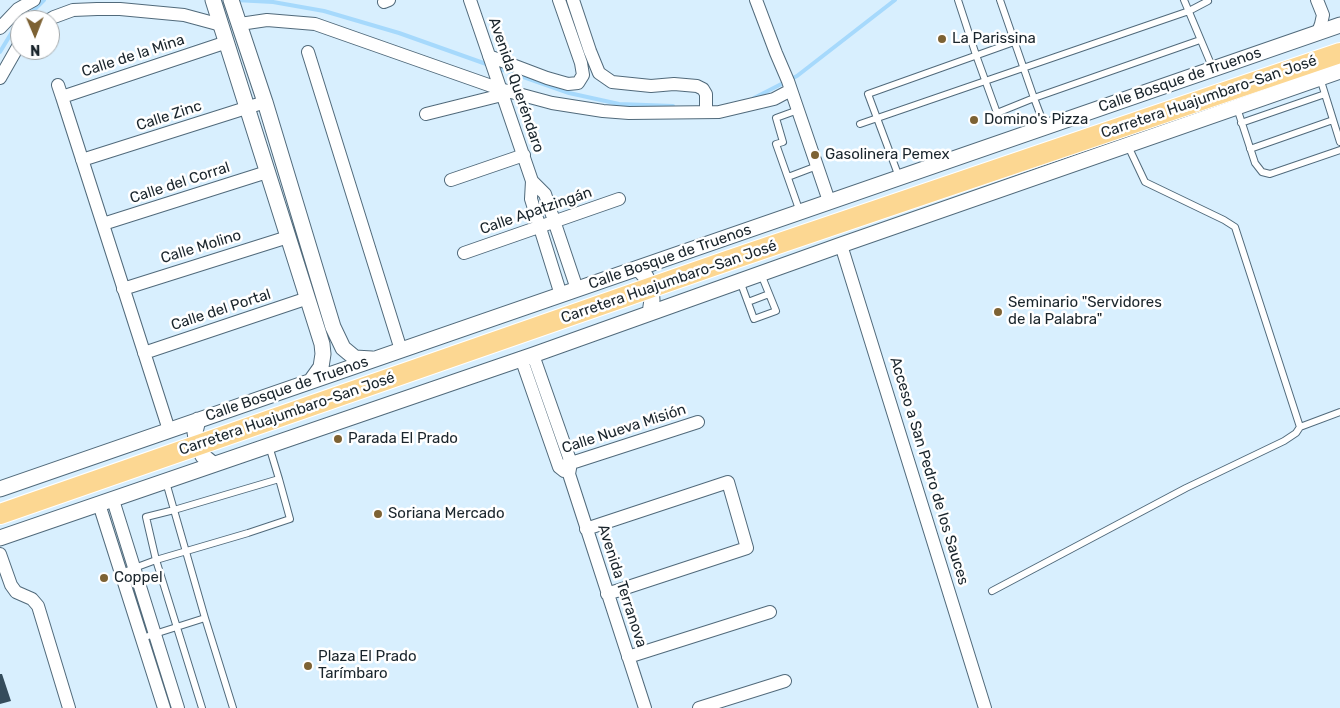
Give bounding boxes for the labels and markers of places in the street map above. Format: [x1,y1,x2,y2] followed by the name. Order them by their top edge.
[952,30,1036,48] place label: La Parissina
[936,33,948,45] marker: La Parissina
[984,111,1088,129] place label: Domino's Pizza
[968,114,980,126] marker: Domino's Pizza
[825,146,950,164] place label: Gasolinera Pemex
[809,149,821,161] marker: Gasolinera Pemex
[1008,294,1162,329] place label: Seminario "Servidores de la Palabra"
[992,306,1004,318] marker: Seminario "Servidores de la Palabra"
[348,430,458,448] place label: Parada El Prado
[332,433,344,445] marker: Parada El Prado
[388,505,505,523] place label: Soriana Mercado
[372,508,384,520] marker: Soriana Mercado
[114,569,163,587] place label: Coppel
[98,572,110,584] marker: Coppel
[318,648,417,683] place label: Plaza El Prado Tarímbaro
[302,660,314,672] marker: Plaza El Prado Tarímbaro

